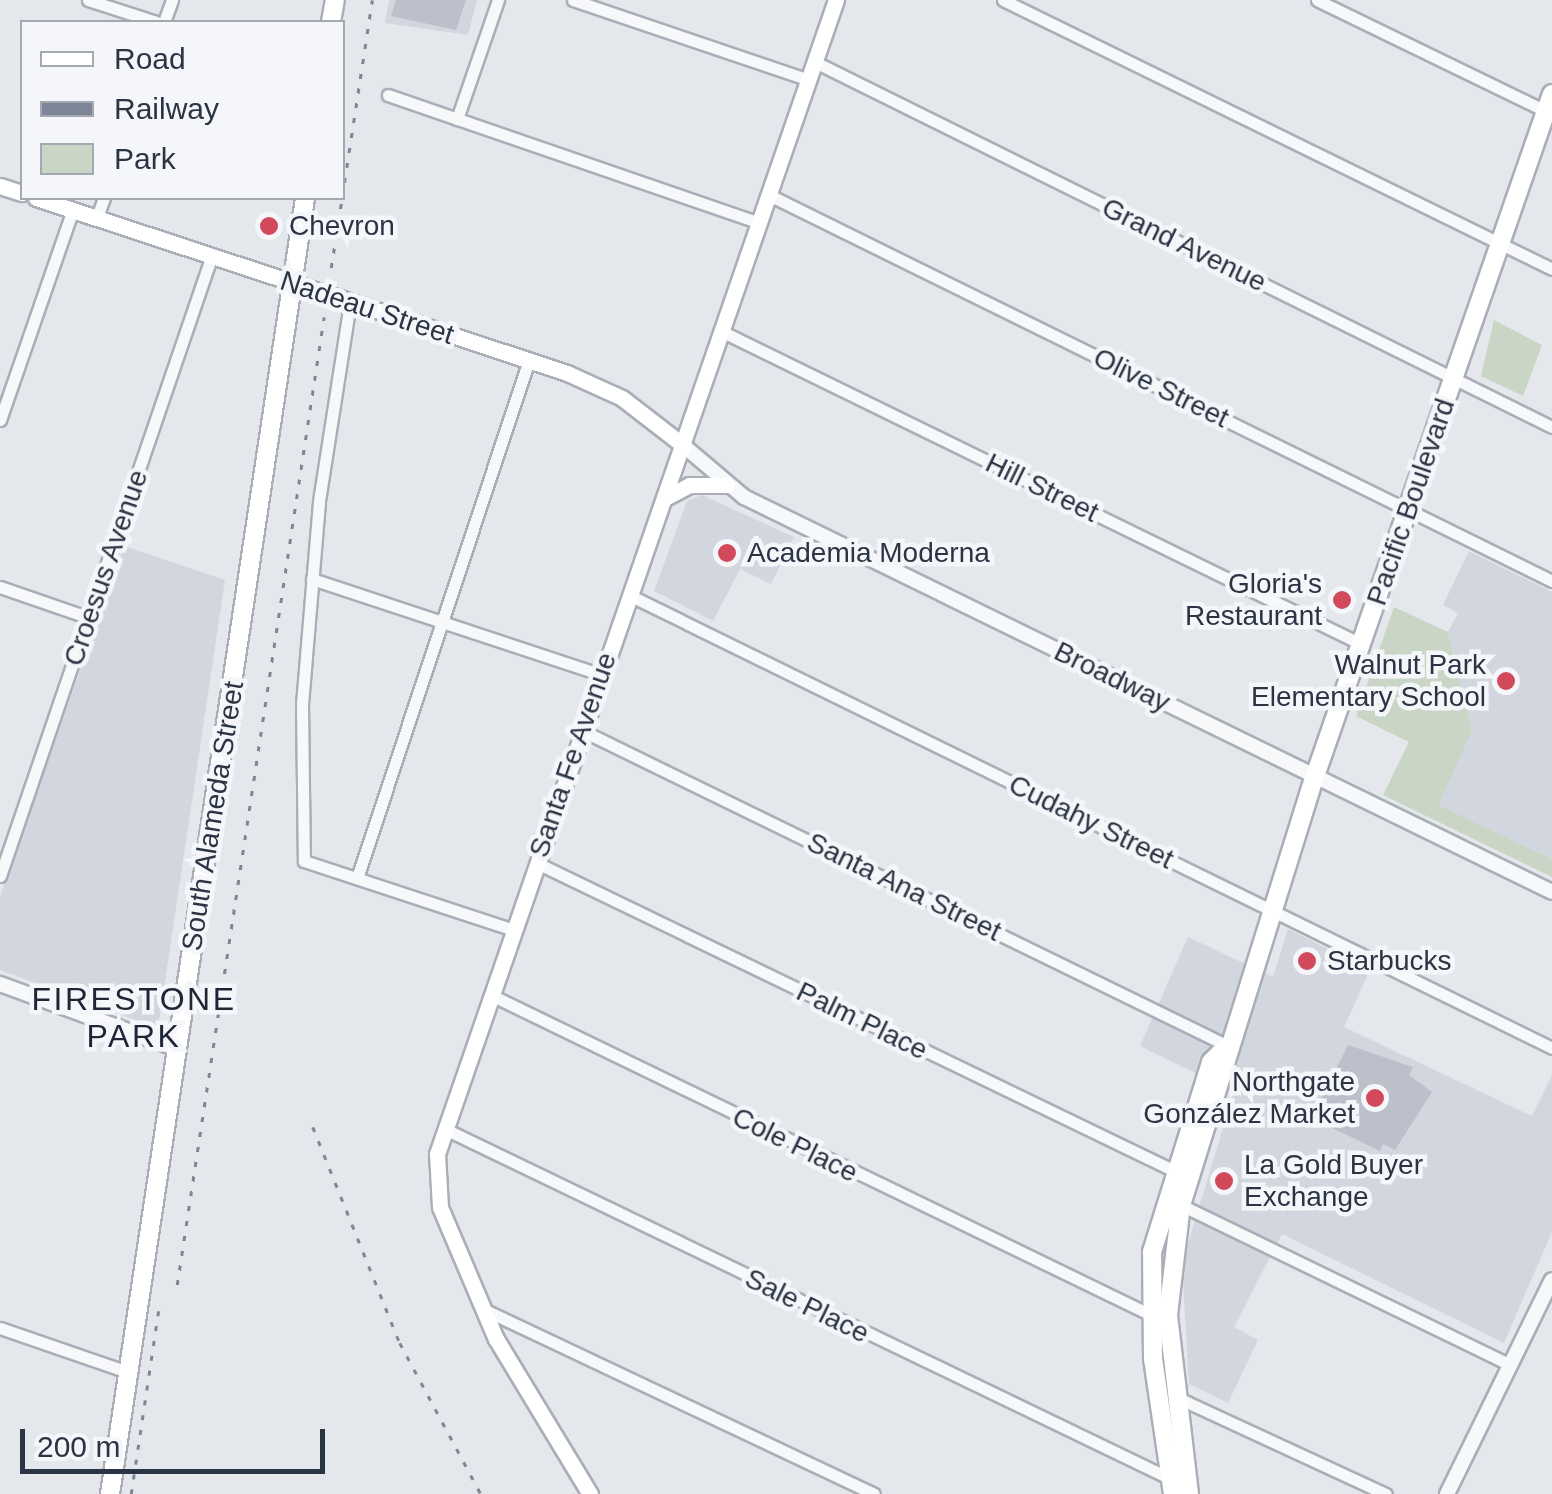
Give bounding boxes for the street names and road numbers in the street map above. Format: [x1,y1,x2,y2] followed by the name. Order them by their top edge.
[1096,190,1272,300] street label: Grand Avenue
[276,264,458,352] street label: Nadeau Street
[1088,341,1234,435] street label: Olive Street
[1360,394,1462,610] street label: Pacific Boulevard
[980,446,1104,530] street label: Hill Street
[57,465,155,671] street label: Croesus Avenue
[1049,635,1175,719] street label: Broadway
[522,647,624,863] street label: Santa Fe Avenue
[175,678,251,954] street label: South Alameda Street
[1003,768,1179,876] street label: Cudahy Street
[801,825,1007,949] street label: Santa Ana Street
[791,975,933,1067] street label: Palm Place
[727,1100,863,1190] street label: Cole Place
[739,1262,875,1350] street label: Sale Place

